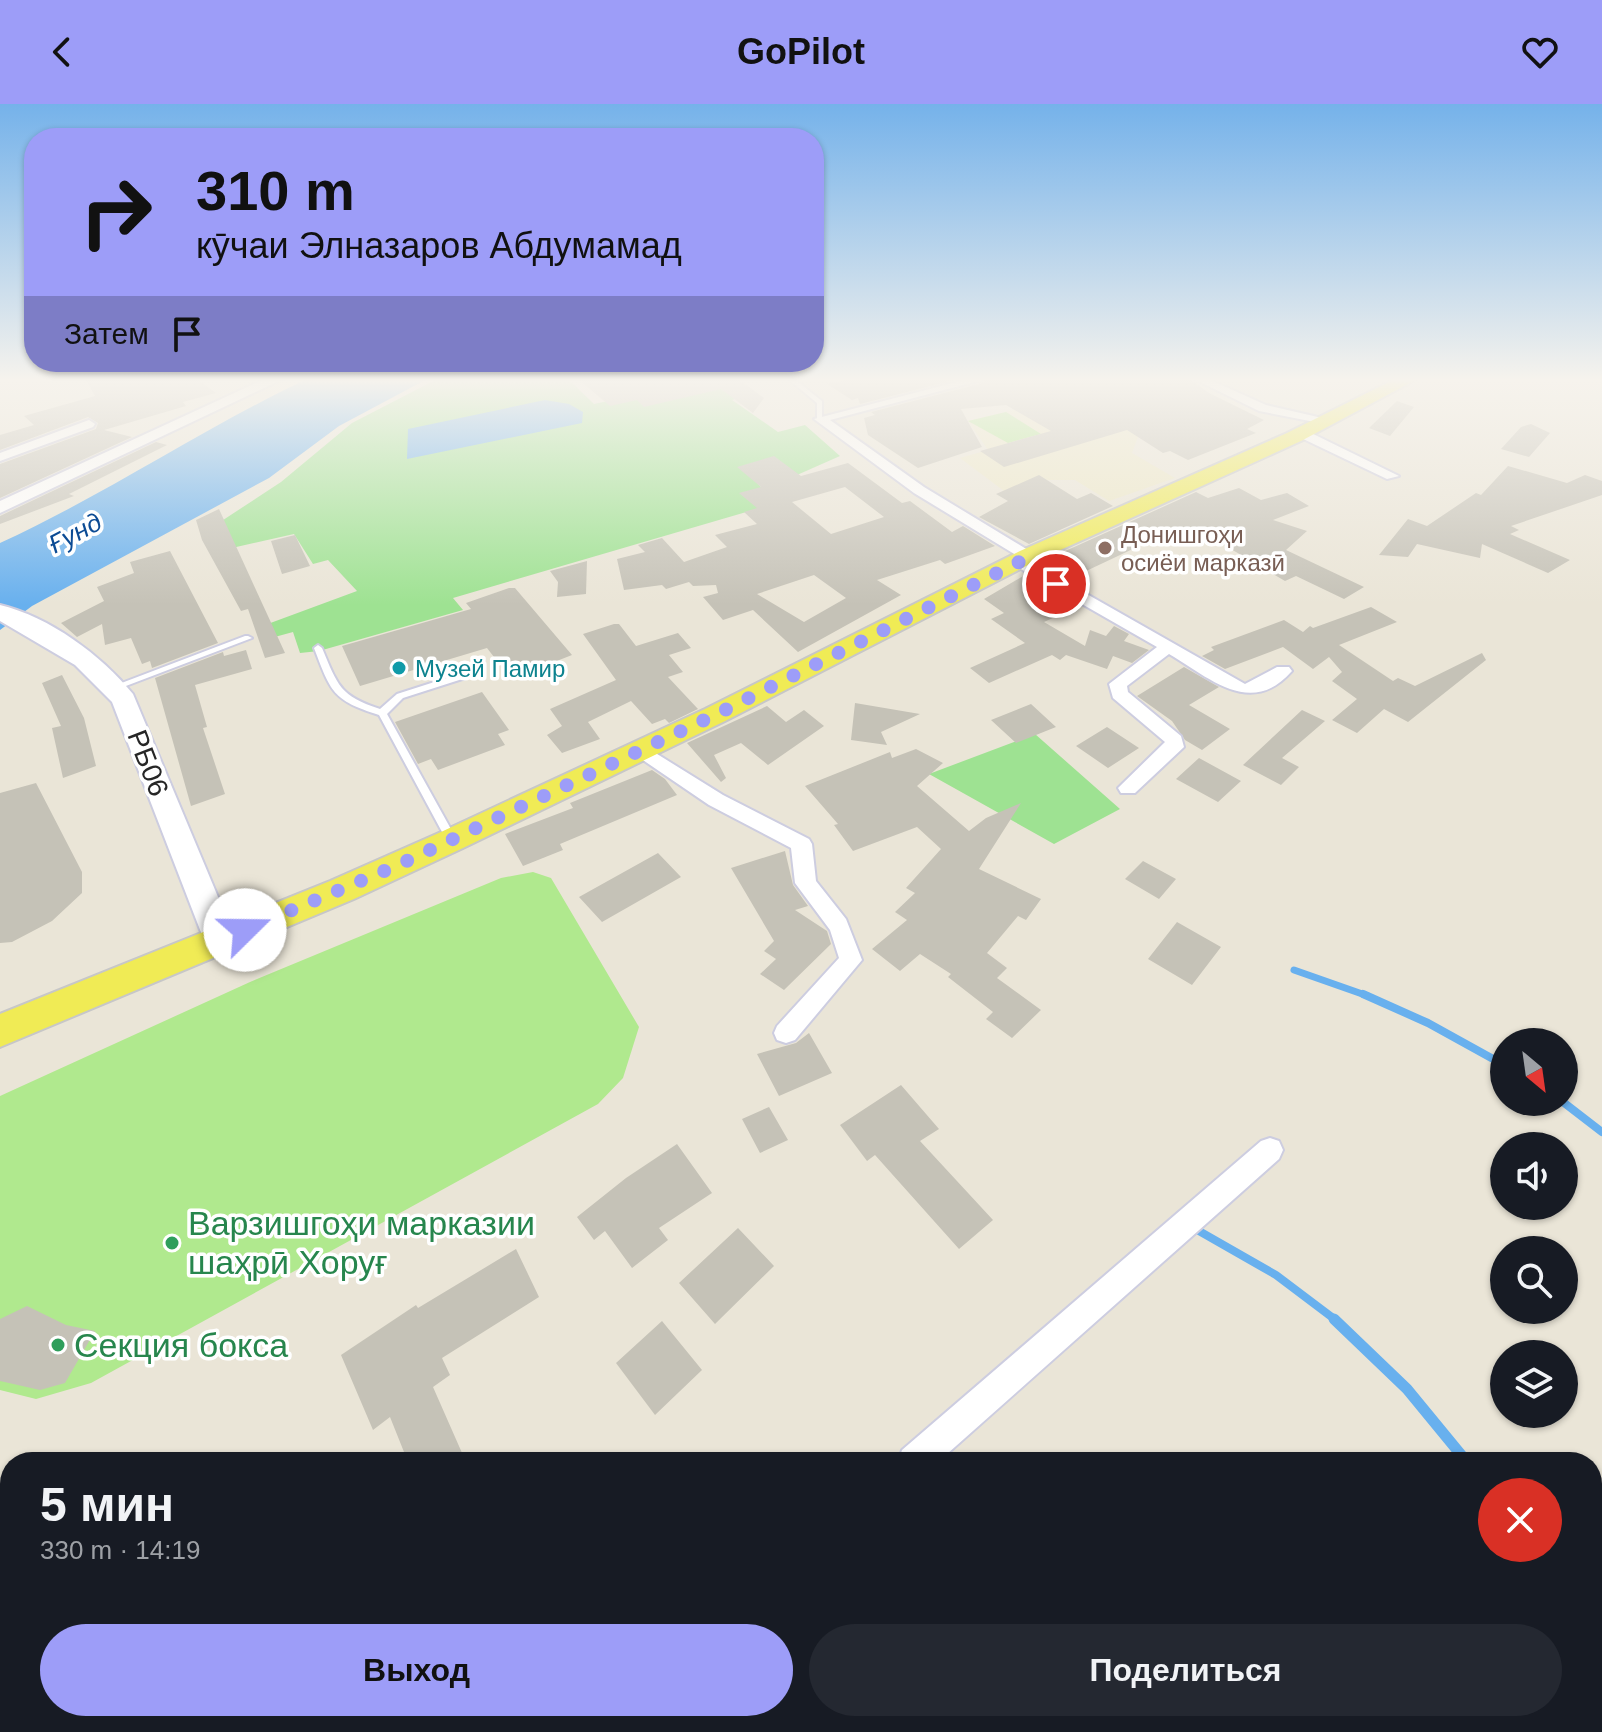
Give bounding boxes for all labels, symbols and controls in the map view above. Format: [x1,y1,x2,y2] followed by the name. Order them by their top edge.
[40,30,84,74] icon: back
[1518,30,1562,74] icon: heart
[737,31,865,72] text: GoPilot
[196,159,355,222] text: 310 m
[64,160,168,264] icon: right
[196,225,682,266] text: кӯчаи Элназаров Абдумамад
[165,312,209,356] icon: arrive
[64,317,149,350] text: Затем
[43,507,107,559] water label: Ғунд
[1121,521,1285,576] place label: Донишгоҳи осиёи марказӣ
[1096,539,1114,557] marker: Донишгоҳи осиёи марказӣ
[1022,550,1090,618] pin
[1034,562,1078,606] icon: arrive
[415,655,565,682] place label: Музей Памир
[390,659,408,677] marker: Музей Памир
[121,726,175,800] street label: РБ06
[203,888,287,972] position arrow
[1490,1028,1578,1116] north arrow
[1490,1028,1578,1428] map controls
[1490,1132,1578,1220] button: sound
[188,1204,535,1281] place label: Варзишгоҳи марказии шаҳрӣ Хоруғ
[163,1234,181,1252] marker: Варзишгоҳи марказии шаҳрӣ Хоруғ
[1490,1236,1578,1324] button: search
[74,1326,288,1364] place label: Секция бокса
[49,1336,67,1354] marker: Секция бокса
[1490,1340,1578,1428] button: layers
[40,1478,174,1531] text: 5 мин
[1478,1478,1562,1562] button: close
[40,1535,200,1565] text: 330 m · 14:19
[40,1624,793,1716] button: Выход
[809,1624,1562,1716] button: Поделиться

